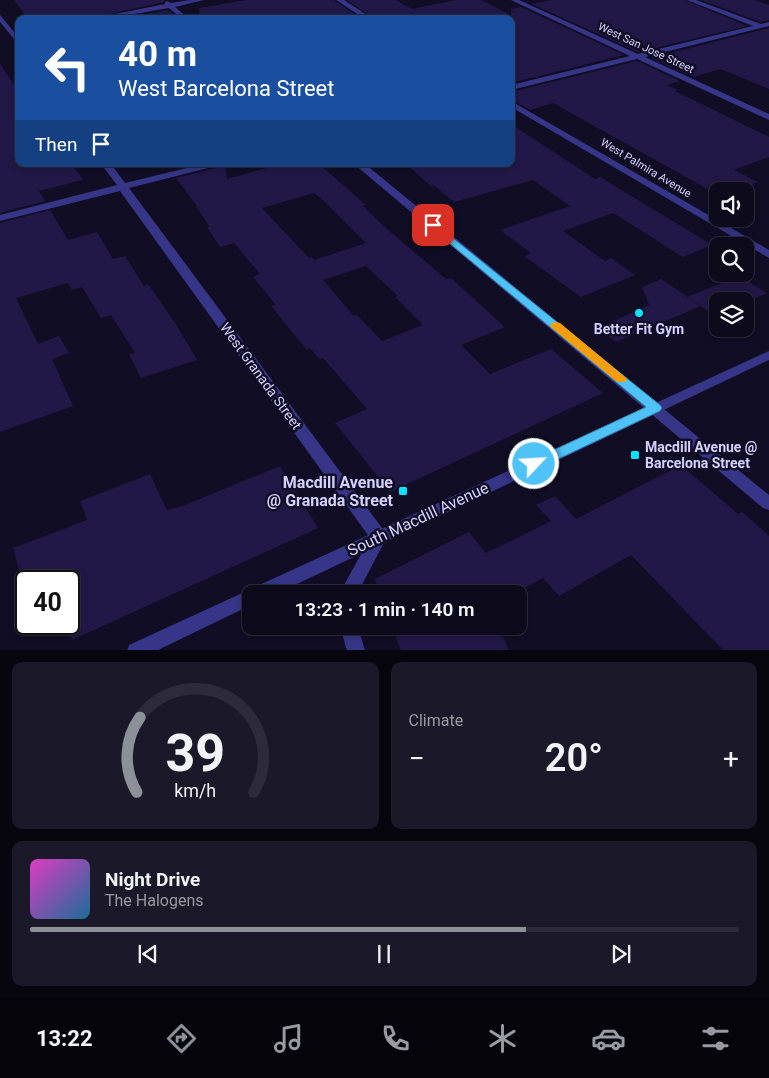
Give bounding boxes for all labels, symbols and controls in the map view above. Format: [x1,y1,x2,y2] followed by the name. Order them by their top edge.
[596,20,696,76] street label: West San Jose Street
[118,34,197,75] text: 40 m
[35,35,100,100] icon: left
[118,76,334,101] text: West Barcelona Street
[87,130,115,158] icon: arrive
[35,133,77,156] text: Then
[598,136,694,200] street label: West Palmira Avenue
[709,182,754,337] map controls
[709,182,754,227] button: sound
[412,204,454,246] pin
[419,211,447,239] icon: arrive
[709,237,754,282] button: search
[709,292,754,337] button: layers
[633,307,645,319] marker: Better Fit Gym
[217,320,305,433] street label: West Granada Street
[594,321,684,337] place label: Better Fit Gym
[507,437,559,489] position arrow
[645,439,757,471] place label: Macdill Avenue @ Barcelona Street
[629,449,641,461] marker: Macdill Avenue @ Barcelona Street
[267,473,394,510] place label: Macdill Avenue @ Granada Street
[344,478,492,560] street label: South Macdill Avenue
[397,485,409,497] marker: Macdill Avenue @ Granada Street
[15,570,80,635] speed limit sign: 40
[294,598,475,621] text: 13:23 · 1 min · 140 m
[409,711,463,730] text: Climate
[165,723,225,784] text: 39
[545,736,603,780] text: 20°
[409,742,425,775] text: −
[723,742,739,775] text: +
[174,780,216,801] text: km/h
[105,868,200,891] text: Night Drive
[105,891,204,910] text: The Halogens
[134,940,162,968] icon: previous
[370,940,398,968] icon: pause
[607,940,635,968] icon: next
[164,1021,199,1056] icon: directions
[271,1021,306,1056] icon: music
[378,1021,413,1056] icon: phone
[485,1021,520,1056] icon: climate
[591,1021,626,1056] icon: car
[698,1021,733,1056] icon: filters
[36,1026,93,1051] text: 13:22

